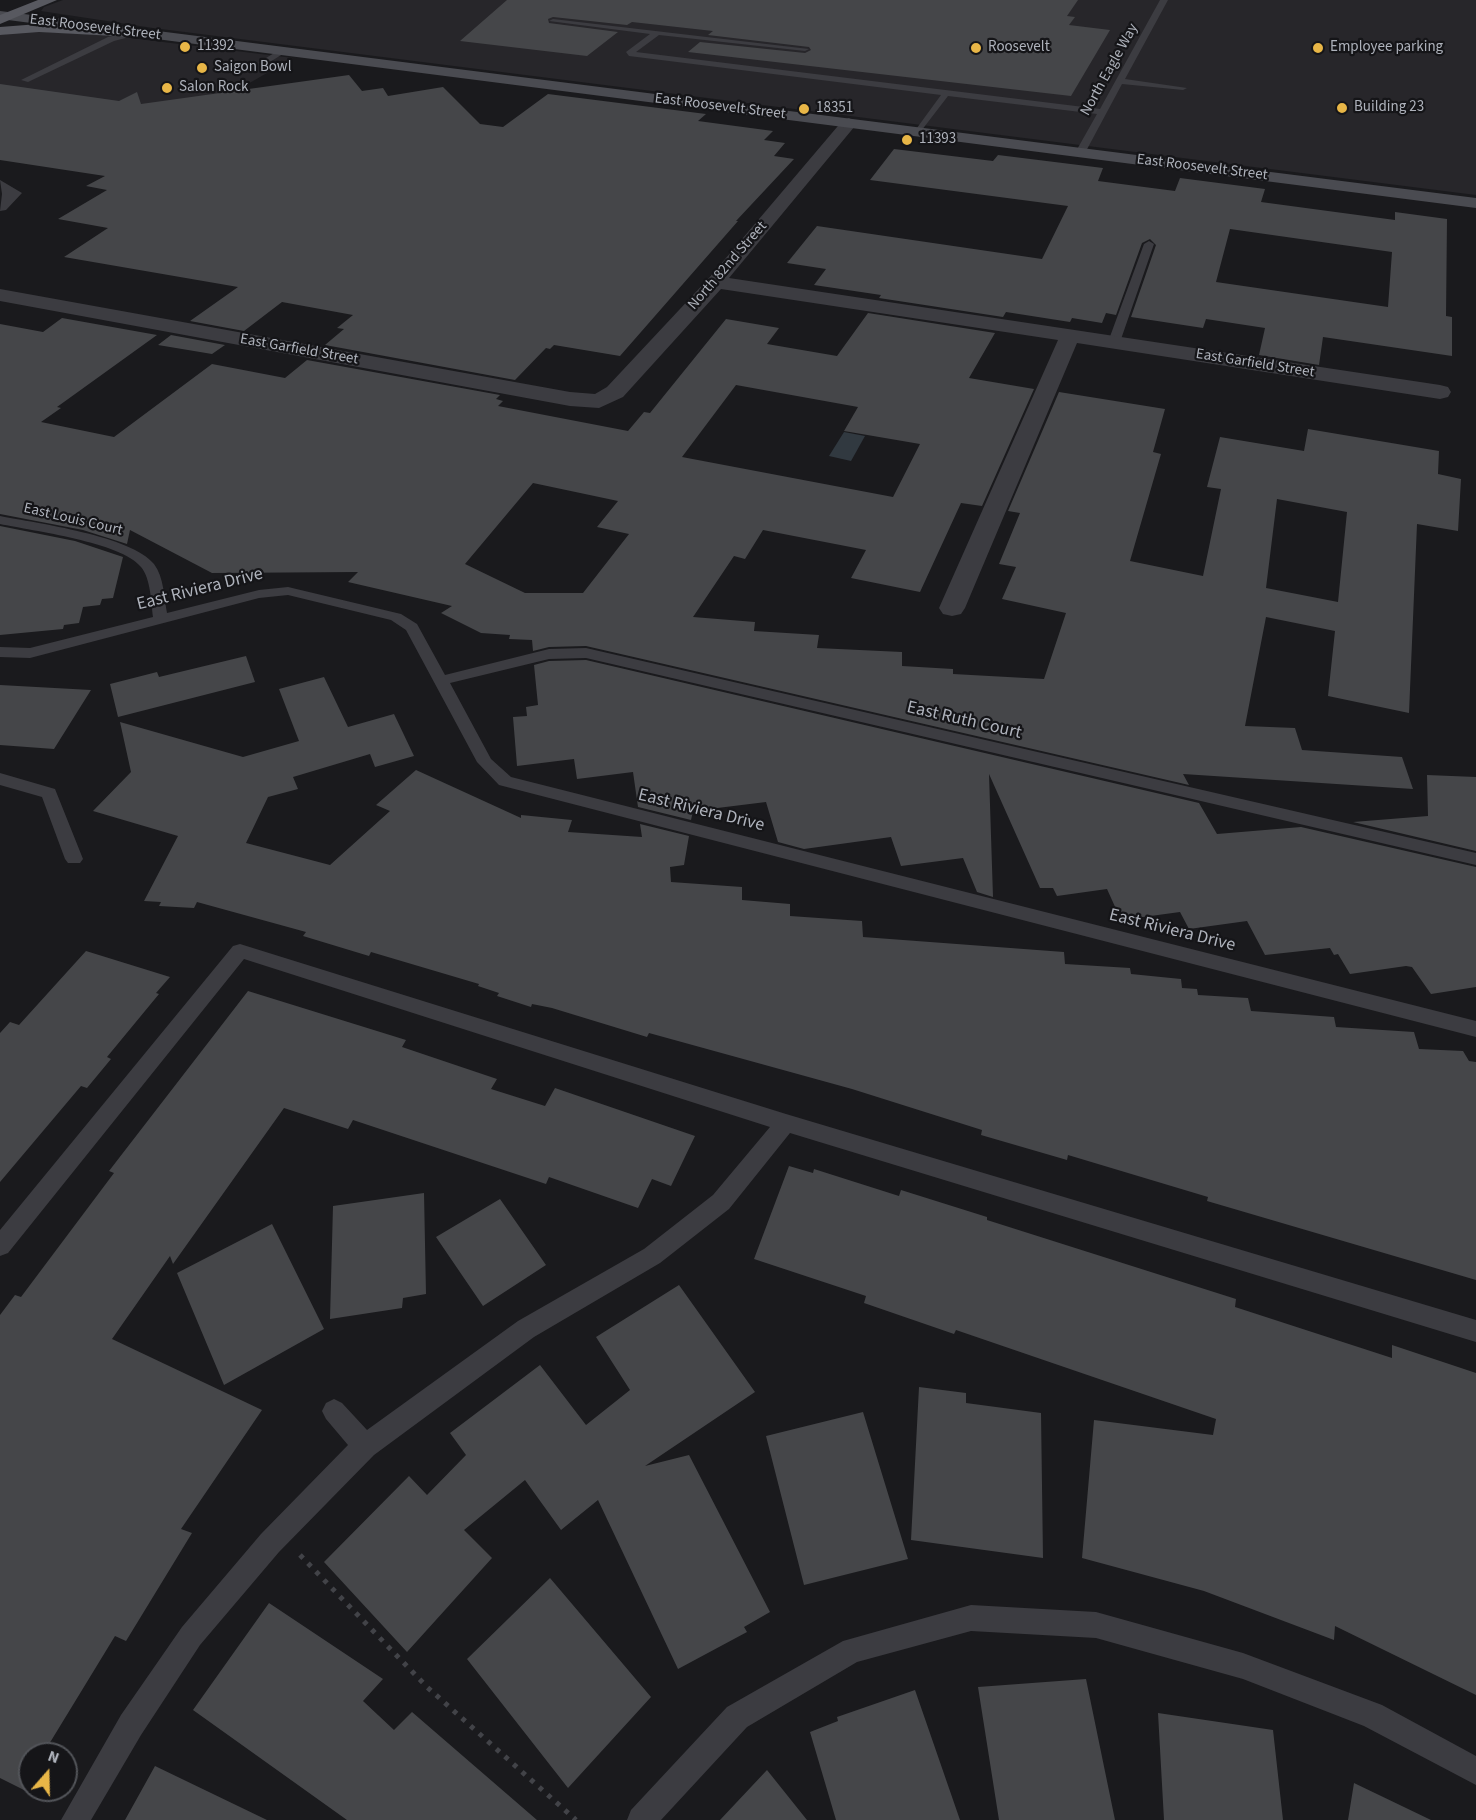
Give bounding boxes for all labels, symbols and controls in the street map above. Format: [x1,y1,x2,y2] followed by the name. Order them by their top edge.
[28,11,162,45] street label: East Roosevelt Street
[1077,21,1143,119] street label: North Eagle Way
[197,38,234,56] place label: 11392
[988,39,1050,57] place label: Roosevelt
[1330,39,1443,57] place label: Employee parking
[178,40,192,54] marker: 11392
[969,41,983,55] marker: Roosevelt
[1311,41,1325,55] marker: Employee parking
[214,59,291,77] place label: Saigon Bowl
[195,61,209,75] marker: Saigon Bowl
[179,79,249,97] place label: Salon Rock
[160,81,174,95] marker: Salon Rock
[653,90,787,124] street label: East Roosevelt Street
[1354,99,1424,117] place label: Building 23
[816,100,853,118] place label: 18351
[1335,101,1349,115] marker: Building 23
[797,102,811,116] marker: 18351
[919,131,956,149] place label: 11393
[900,133,914,147] marker: 11393
[1135,151,1269,185] street label: East Roosevelt Street
[685,218,771,314] street label: North 82nd Street
[238,331,360,369] street label: East Garfield Street
[1194,346,1316,382] street label: East Garfield Street
[22,500,124,540] street label: East Louis Court
[135,564,265,616] street label: East Riviera Drive
[905,697,1023,745] street label: East Ruth Court
[636,785,766,837] street label: East Riviera Drive
[1107,905,1237,957] street label: East Riviera Drive
[18,1742,78,1802] north arrow
[45,1745,62,1769] text: N

